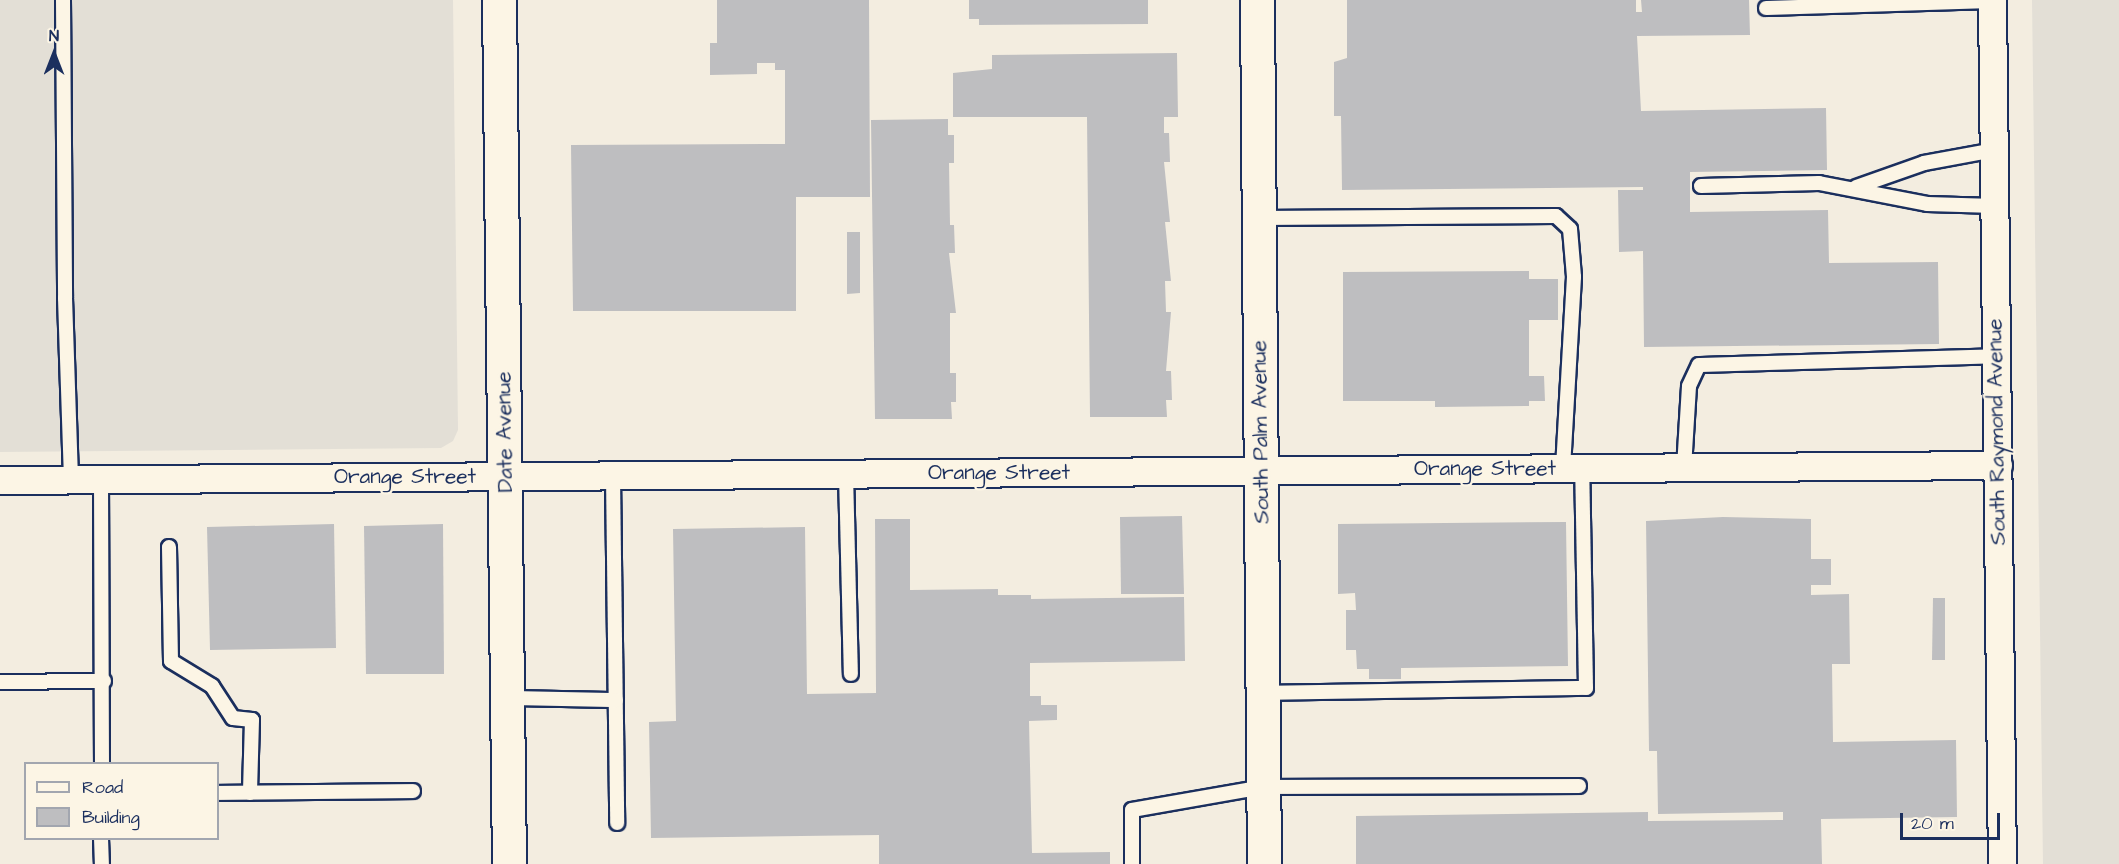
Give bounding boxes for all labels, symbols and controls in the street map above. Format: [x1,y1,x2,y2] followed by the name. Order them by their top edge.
[24,24,84,84] north arrow
[49,25,59,47] text: N
[1982,319,2012,545] street label: South Raymond Avenue
[1247,340,1275,524] street label: South Palm Avenue
[491,371,519,493] street label: Date Avenue
[1414,456,1556,482] street label: Orange Street
[928,460,1070,486] street label: Orange Street
[334,464,476,490] street label: Orange Street
[24,762,219,840] legend
[82,775,123,800] text: Road
[1903,801,2004,839] scale bar
[82,805,140,830] text: Building
[1911,811,1954,836] text: 20 m

